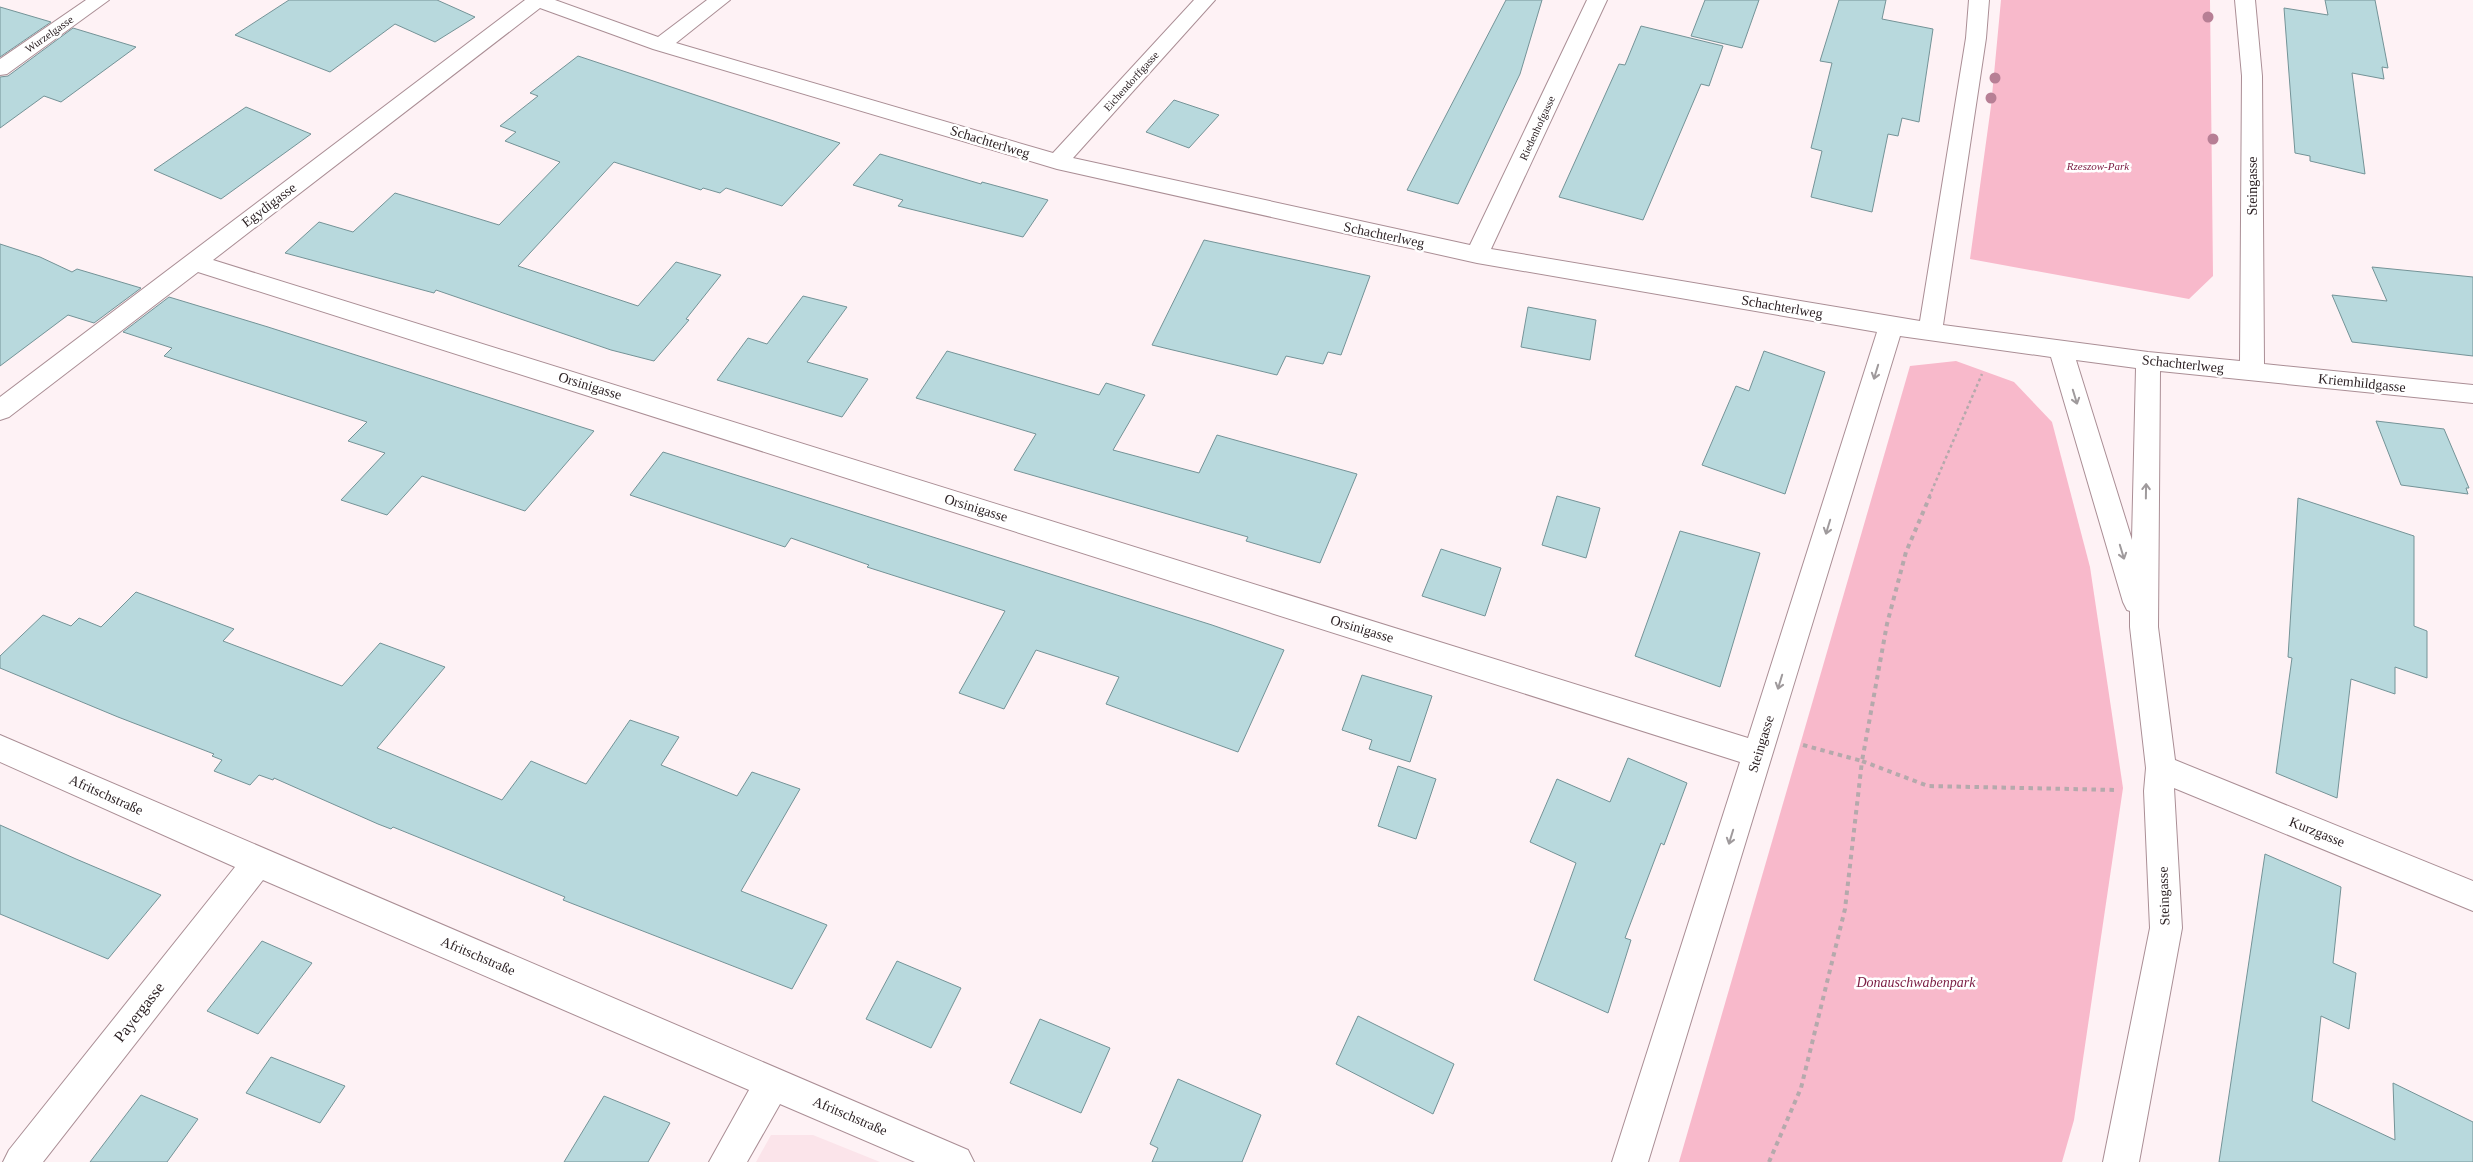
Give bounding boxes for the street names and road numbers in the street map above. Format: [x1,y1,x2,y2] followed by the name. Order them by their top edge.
[23,13,75,55] street label: Wurzelgasse
[1101,49,1161,113] street label: Eichendorffgasse
[1517,94,1557,162] street label: Riedenhofgasse
[948,123,1032,161] street label: Schachterlweg
[2245,156,2260,216] street label: Steingasse
[239,180,299,230] street label: Egydigasse
[1342,219,1426,251] street label: Schachterlweg
[1740,292,1824,322] street label: Schachterlweg
[2141,352,2225,376] street label: Schachterlweg
[557,369,623,403] street label: Orsinigasse
[2318,371,2406,395] street label: Kriemhildgasse
[943,491,1009,525] street label: Orsinigasse
[1329,612,1395,646] street label: Orsinigasse
[1745,714,1777,774] street label: Steingasse
[67,772,145,818] street label: Afritschstraße
[2287,814,2347,850] street label: Kurzgasse
[2155,866,2173,926] street label: Steingasse
[439,934,517,978] street label: Afritschstraße
[111,979,168,1046] street label: Payergasse
[811,1094,889,1138] street label: Afritschstraße

